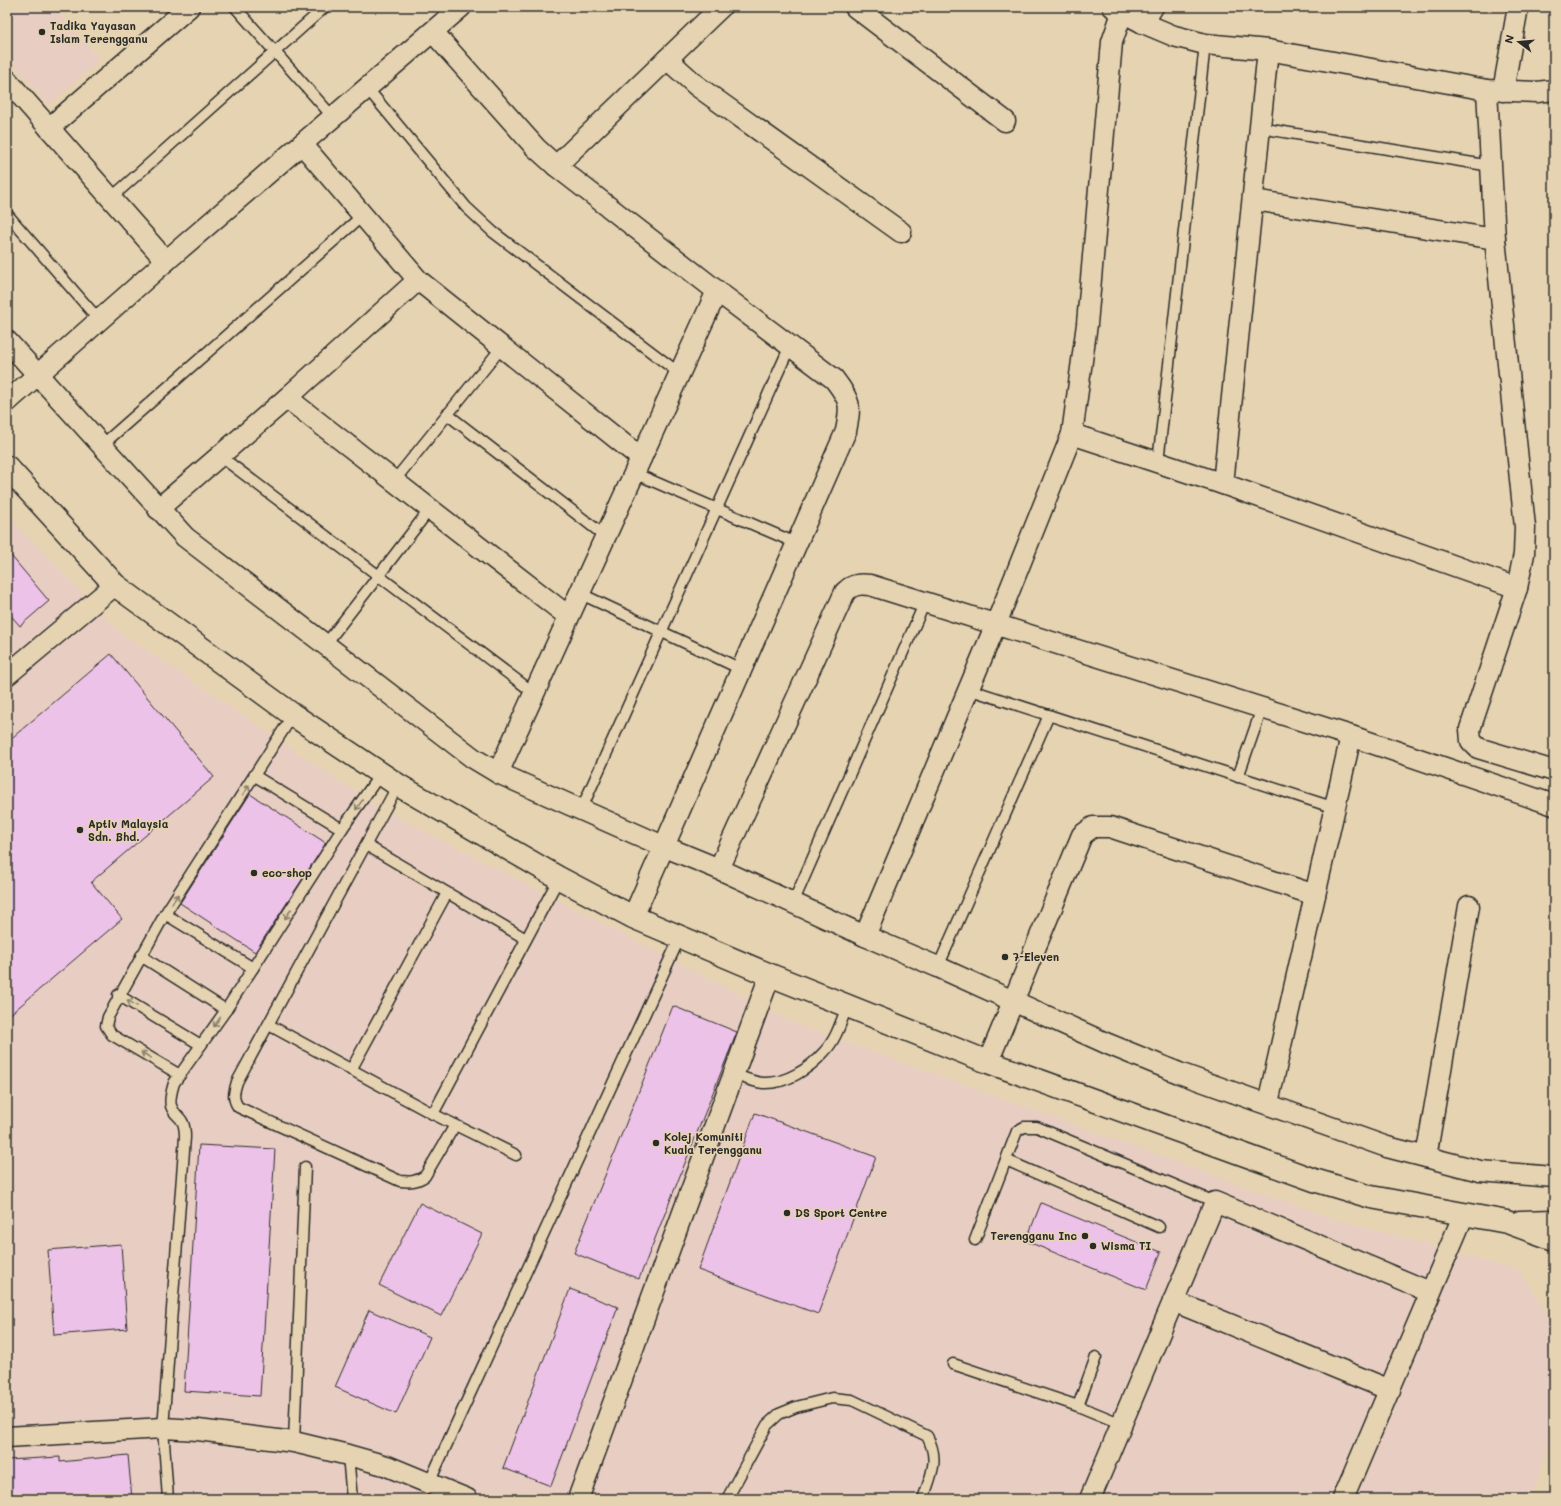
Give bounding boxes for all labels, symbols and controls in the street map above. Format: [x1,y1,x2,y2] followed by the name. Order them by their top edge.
[50,18,148,46] place label: Tadika Yayasan Islam Terengganu
[1499,22,1539,62] north arrow
[37,27,47,37] marker: Tadika Yayasan Islam Terengganu
[1501,33,1517,45] text: N
[242,784,250,796] one-way arrow
[355,799,363,810] one-way arrow
[88,816,169,844] place label: Aptiv Malaysia Sdn. Bhd.
[75,825,85,835] marker: Aptiv Malaysia Sdn. Bhd.
[262,865,312,880] place label: eco-shop
[249,868,259,878] marker: eco-shop
[171,894,179,905] one-way arrow
[284,908,292,919] one-way arrow
[1013,949,1059,964] place label: 7-Eleven
[1000,952,1010,962] marker: 7-Eleven
[126,999,138,1007] one-way arrow
[213,1017,221,1028] one-way arrow
[140,1051,152,1059] one-way arrow
[664,1129,762,1157] place label: Kolej Komuniti Kuala Terengganu
[651,1138,661,1148] marker: Kolej Komuniti Kuala Terengganu
[795,1205,887,1220] place label: DS Sport Centre
[782,1208,792,1218] marker: DS Sport Centre
[990,1228,1077,1243] place label: Terengganu Inc
[1080,1231,1090,1241] marker: Terengganu Inc
[1101,1238,1152,1253] place label: Wisma TI
[1088,1241,1098,1251] marker: Wisma TI

